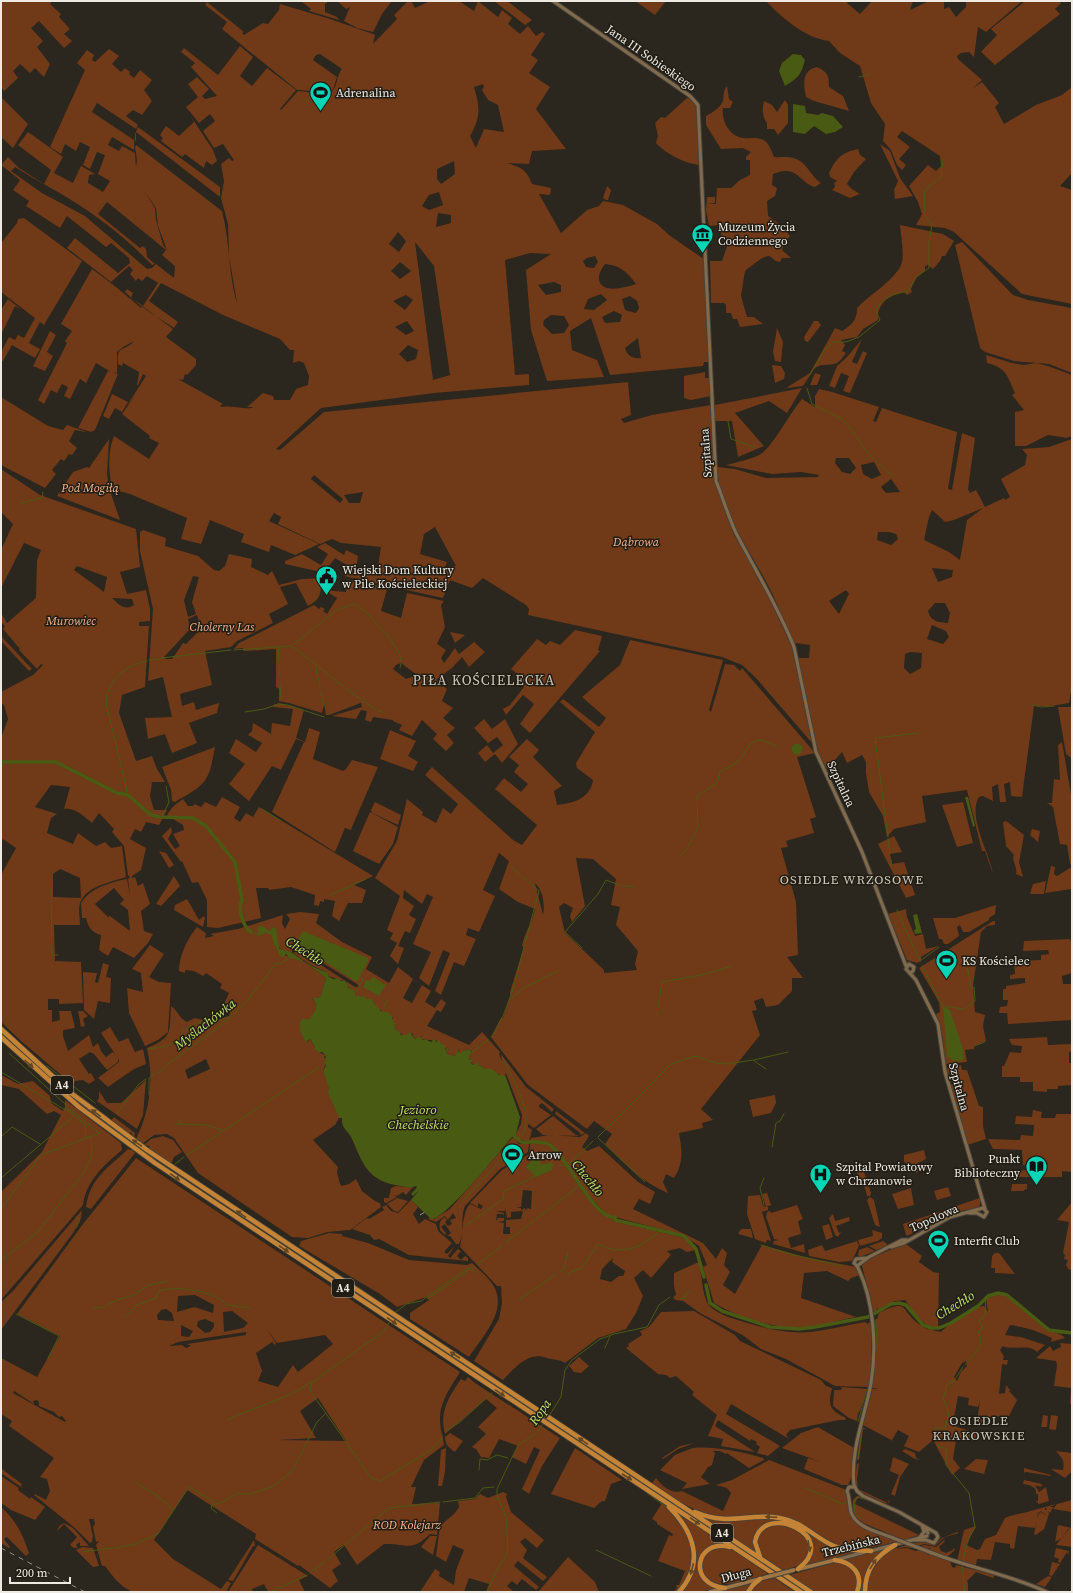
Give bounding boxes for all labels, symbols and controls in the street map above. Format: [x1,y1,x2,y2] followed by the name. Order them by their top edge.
[602,21,699,95] street label: Jana III Sobieskiego
[308,80,334,113] sports icon: Adrenalina
[336,85,396,101] place label: Adrenalina
[718,219,796,249] place label: Muzeum Życia Codziennego
[690,221,716,254] museum icon: Muzeum Życia Codziennego
[696,427,716,478] street label: Szpitalna
[60,480,119,496] park label: Pod Mogiłą
[612,534,660,550] park label: Dąbrowa
[342,562,454,592] place label: Wiejski Dom Kultury w Pile Kościeleckiej
[314,564,340,597] public building icon: Wiejski Dom Kultury w Pile Kościeleckiej
[45,613,96,629] park label: Murowiec
[190,619,255,635] park label: Cholerny Las
[413,670,555,690] district label: PIŁA KOŚCIELECKA
[823,758,859,810] street label: Szpitalna
[780,871,924,888] district label: OSIEDLE WRZOSOWE
[283,933,327,969] water label: Chechło
[933,948,959,981] sports icon: KS Kościelec
[962,953,1030,969] place label: KS Kościelec
[170,995,239,1054] water label: Myślachówka
[24,1059,34,1069] one-way arrow
[945,1061,973,1114] street label: Szpitalna
[51,1076,73,1094] road number: A4
[388,1101,449,1133] water label: Jezioro Chechelskie
[90,1108,101,1117] one-way arrow
[131,1139,142,1147] one-way arrow
[499,1142,525,1175] sports icon: Arrow
[528,1147,563,1163] place label: Arrow
[954,1151,1021,1181] place label: Punkt Biblioteczny
[1023,1153,1049,1186] library icon: Punkt Biblioteczny
[568,1156,608,1200] water label: Chechło
[836,1159,933,1189] place label: Szpital Powiatowy w Chrzanowie
[808,1161,834,1194] hospital icon: Szpital Powiatowy w Chrzanowie
[170,1173,181,1181] one-way arrow
[907,1200,962,1236] street label: Topolowa
[236,1210,247,1218] one-way arrow
[925,1228,951,1261] sports icon: Interfit Club
[954,1233,1020,1249] place label: Interfit Club
[279,1245,289,1253] one-way arrow
[332,1279,354,1297] road number: A4
[933,1287,977,1323] water label: Chechło
[387,1317,397,1325] one-way arrow
[449,1352,461,1359] one-way arrow
[495,1389,506,1397] one-way arrow
[524,1395,555,1429] water label: Ropa
[933,1412,1025,1444] district label: OSIEDLE KRAKOWSKIE
[578,1437,588,1445] one-way arrow
[622,1473,633,1481] one-way arrow
[765,1513,777,1520] one-way arrow
[372,1517,441,1533] park label: ROD Kolejarz
[689,1518,701,1525] one-way arrow
[711,1524,733,1542] road number: A4
[820,1531,882,1561] street label: Trzebińska
[806,1540,812,1552] one-way arrow
[869,1558,876,1570] one-way arrow
[10,1559,70,1585] scale bar
[688,1563,694,1575] one-way arrow
[719,1563,754,1587] street label: Długa
[16,1565,48,1581] text: 200 m

